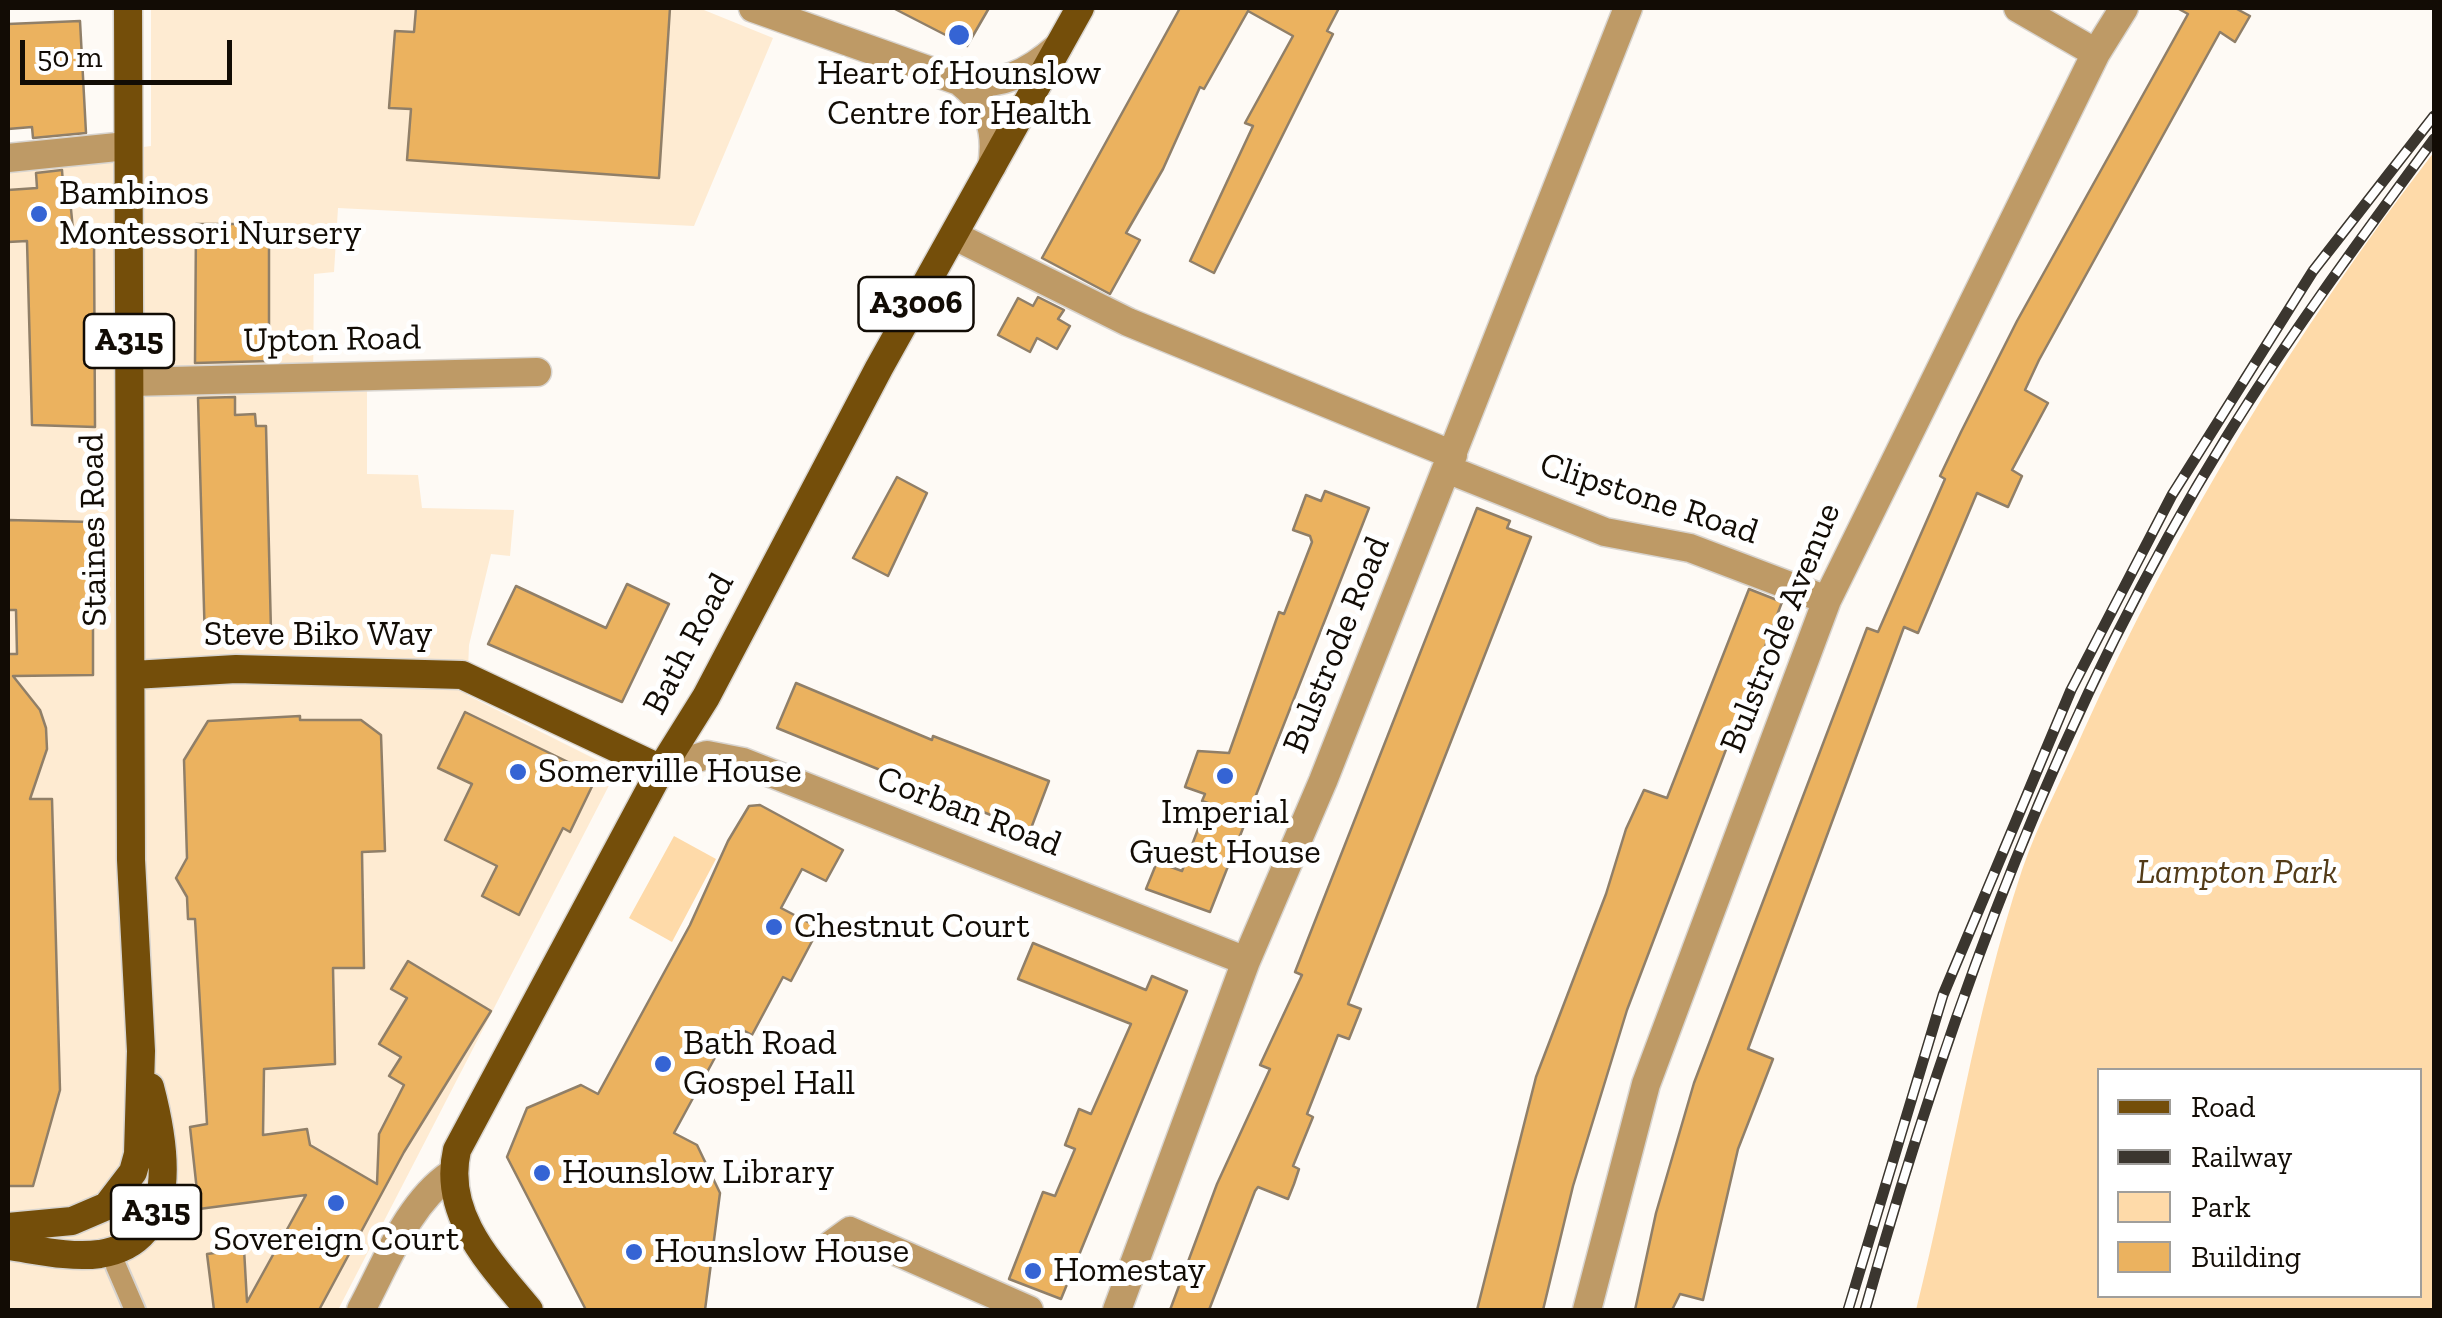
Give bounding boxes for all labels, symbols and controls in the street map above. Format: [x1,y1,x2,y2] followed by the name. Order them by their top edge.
[25,20,238,82] scale bar
[946,22,972,48] marker: Heart of Hounslow Centre for Health
[37,39,102,75] text: 50 m
[817,53,1101,135] place label: Heart of Hounslow Centre for Health
[59,173,361,255] place label: Bambinos Montessori Nursery
[28,203,50,225] marker: Bambinos Montessori Nursery
[858,277,974,331] road number: A3006
[84,314,174,368] road number: A315
[243,317,421,363] street label: Upton Road
[71,433,117,627] street label: Staines Road
[1535,444,1763,554] street label: Clipstone Road
[1712,497,1850,759] street label: Bulstrode Avenue
[1274,531,1400,759] street label: Bulstrode Road
[634,566,744,722] street label: Bath Road
[204,614,432,656] street label: Steve Biko Way
[538,751,802,793] place label: Somerville House
[871,758,1067,866] street label: Corban Road
[507,761,529,783] marker: Somerville House
[1214,765,1236,787] marker: Imperial Guest House
[1129,792,1321,874] place label: Imperial Guest House
[2136,852,2338,894] park label: Lampton Park
[794,906,1029,948] place label: Chestnut Court
[763,916,785,938] marker: Chestnut Court
[683,1023,855,1105] place label: Bath Road Gospel Hall
[652,1053,674,1075] marker: Bath Road Gospel Hall
[2097,1068,2422,1298] legend
[2191,1089,2256,1125] text: Road
[2191,1139,2292,1175] text: Railway
[562,1152,834,1194] place label: Hounslow Library
[531,1162,553,1184] marker: Hounslow Library
[111,1185,201,1239] road number: A315
[2191,1189,2251,1225] text: Park
[325,1192,347,1214] marker: Sovereign Court
[213,1219,459,1261] place label: Sovereign Court
[654,1231,909,1273] place label: Hounslow House
[2191,1239,2301,1275] text: Building
[623,1241,645,1263] marker: Hounslow House
[1053,1250,1206,1292] place label: Homestay
[1022,1260,1044,1282] marker: Homestay

